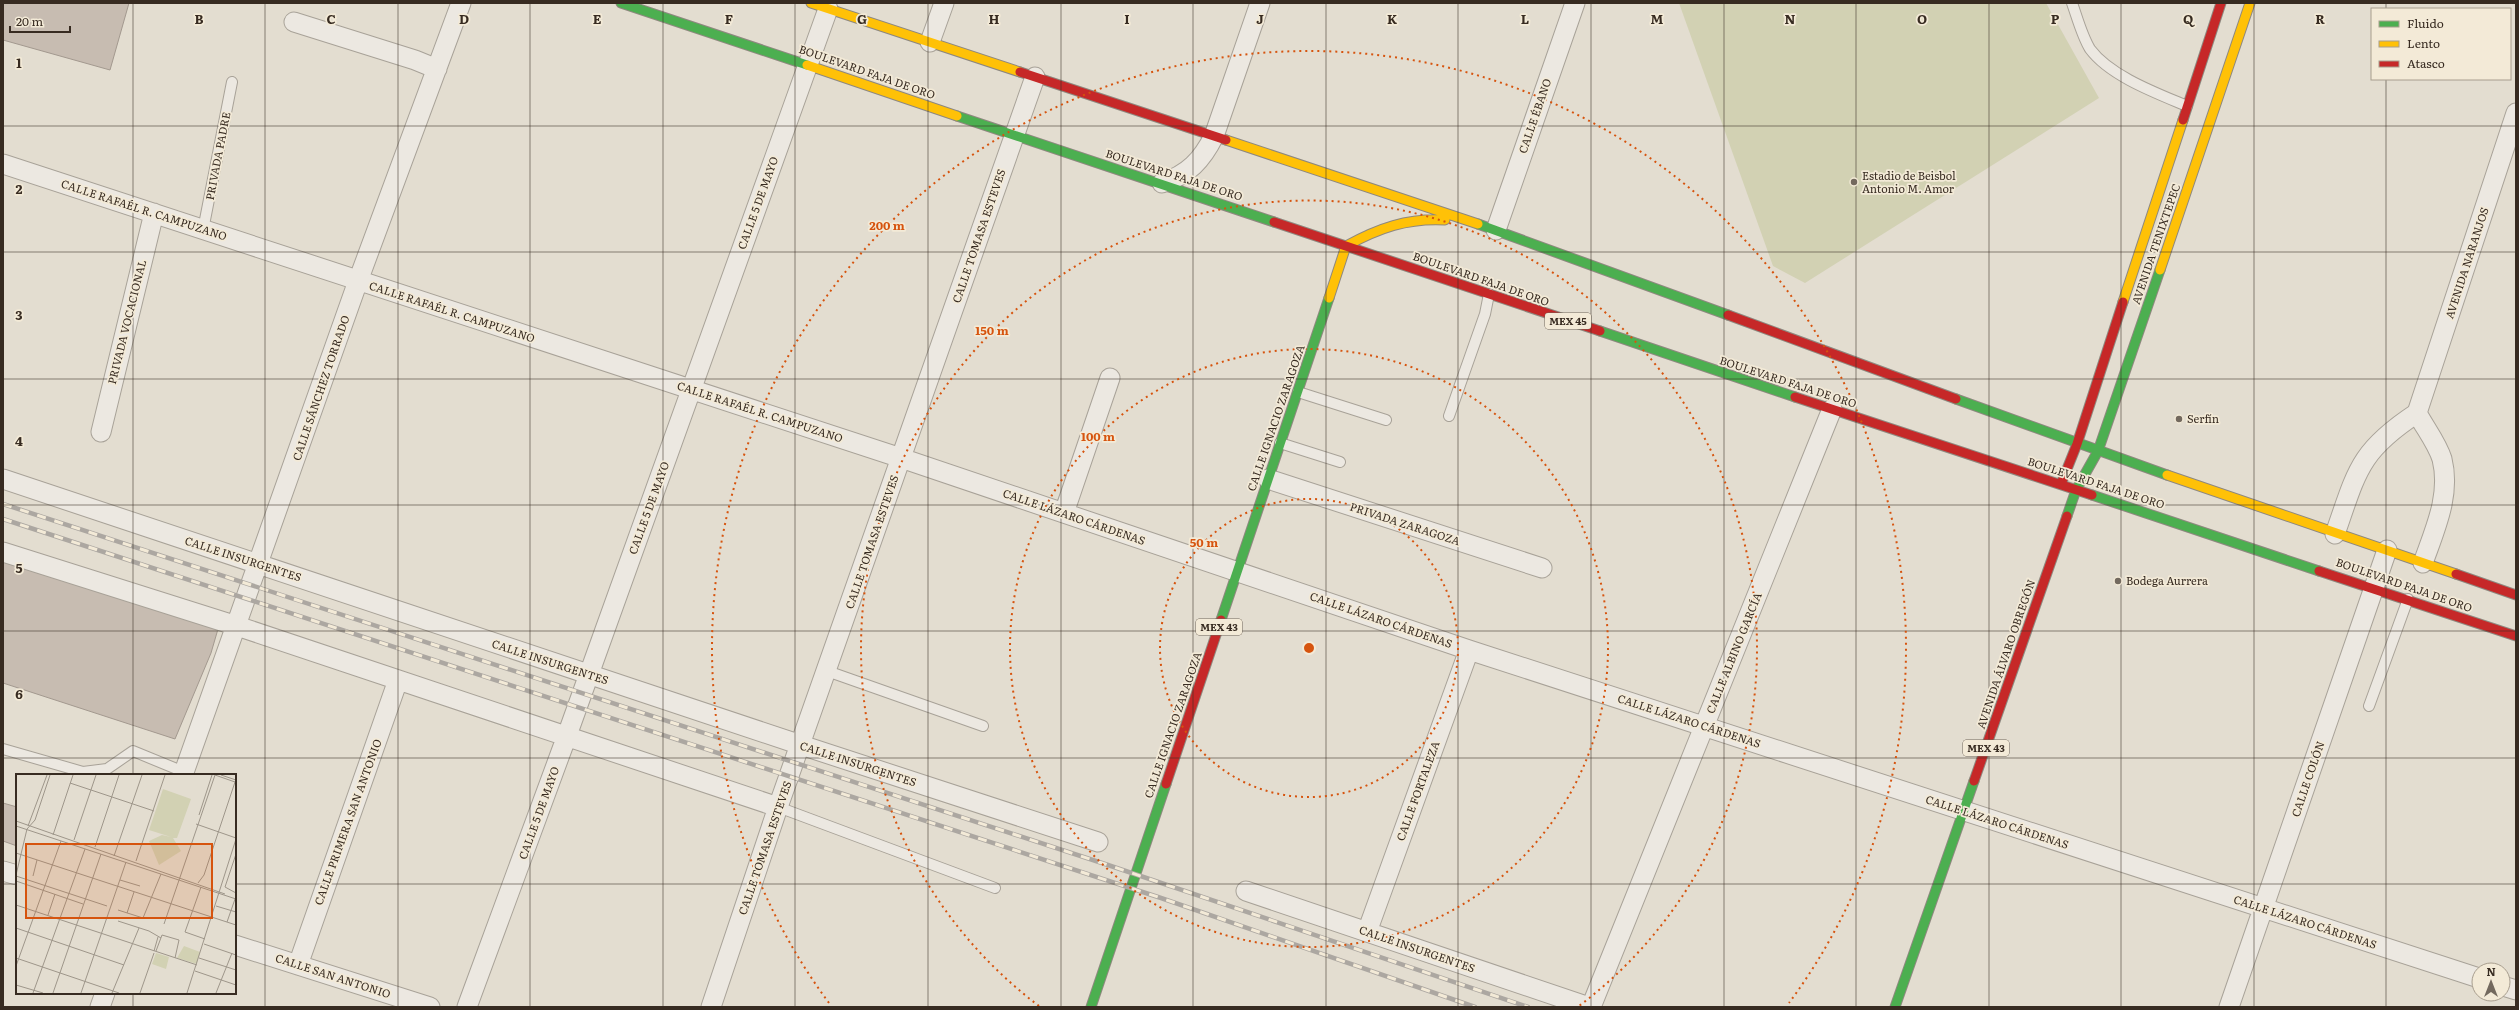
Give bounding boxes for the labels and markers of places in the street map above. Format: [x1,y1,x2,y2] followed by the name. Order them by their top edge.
[1862,167,1956,196] place label: Estadio de Beisbol Antonio M. Amor
[1849,177,1859,187] marker: Estadio de Beisbol Antonio M. Amor
[2187,410,2219,426] place label: Serfín
[2174,414,2184,424] marker: Serfín
[2126,572,2208,588] place label: Bodega Aurrera
[2113,576,2123,586] marker: Bodega Aurrera
[1302,641,1316,655] centre of rings

